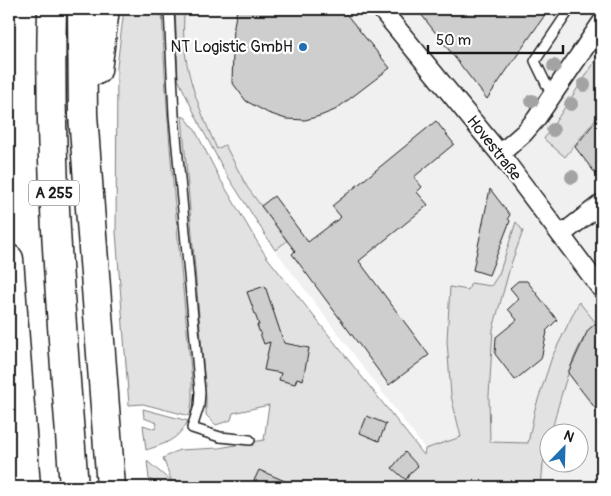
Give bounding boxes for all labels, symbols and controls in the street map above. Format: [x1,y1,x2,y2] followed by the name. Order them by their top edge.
[428,22,564,54] scale bar
[436,31,471,50] text: 50 m
[170,37,293,57] place label: NT Logistic GmbH
[297,41,309,53] marker: NT Logistic GmbH
[462,111,526,185] street label: Hovestraße
[29,180,79,206] road number: A 255
[538,424,588,474] north arrow
[561,427,577,446] text: N

